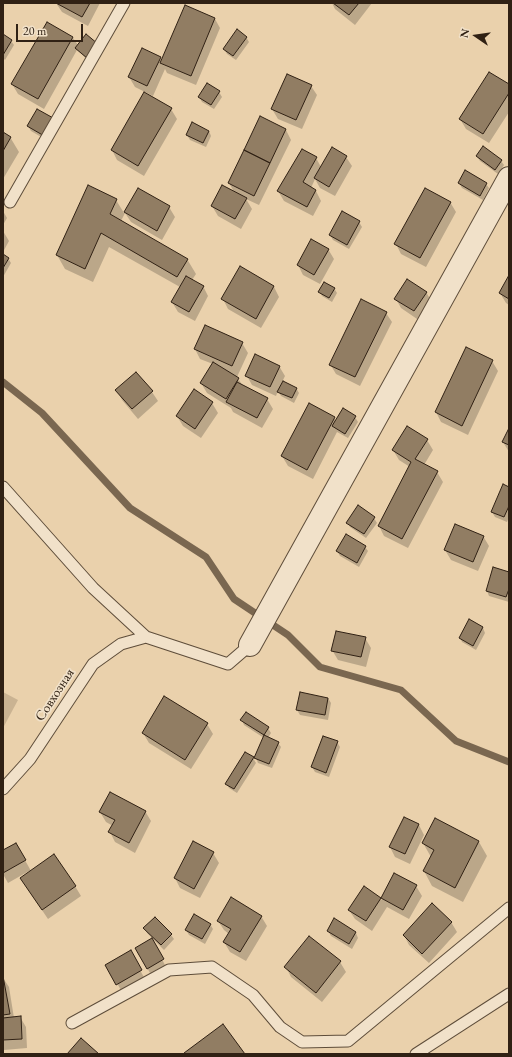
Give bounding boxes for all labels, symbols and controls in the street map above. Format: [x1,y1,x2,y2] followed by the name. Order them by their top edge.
[18,16,85,42] scale bar
[456,16,496,56] north arrow
[23,23,46,39] text: 20 m
[456,27,472,39] text: N
[32,665,78,725] street label: Совхозная

